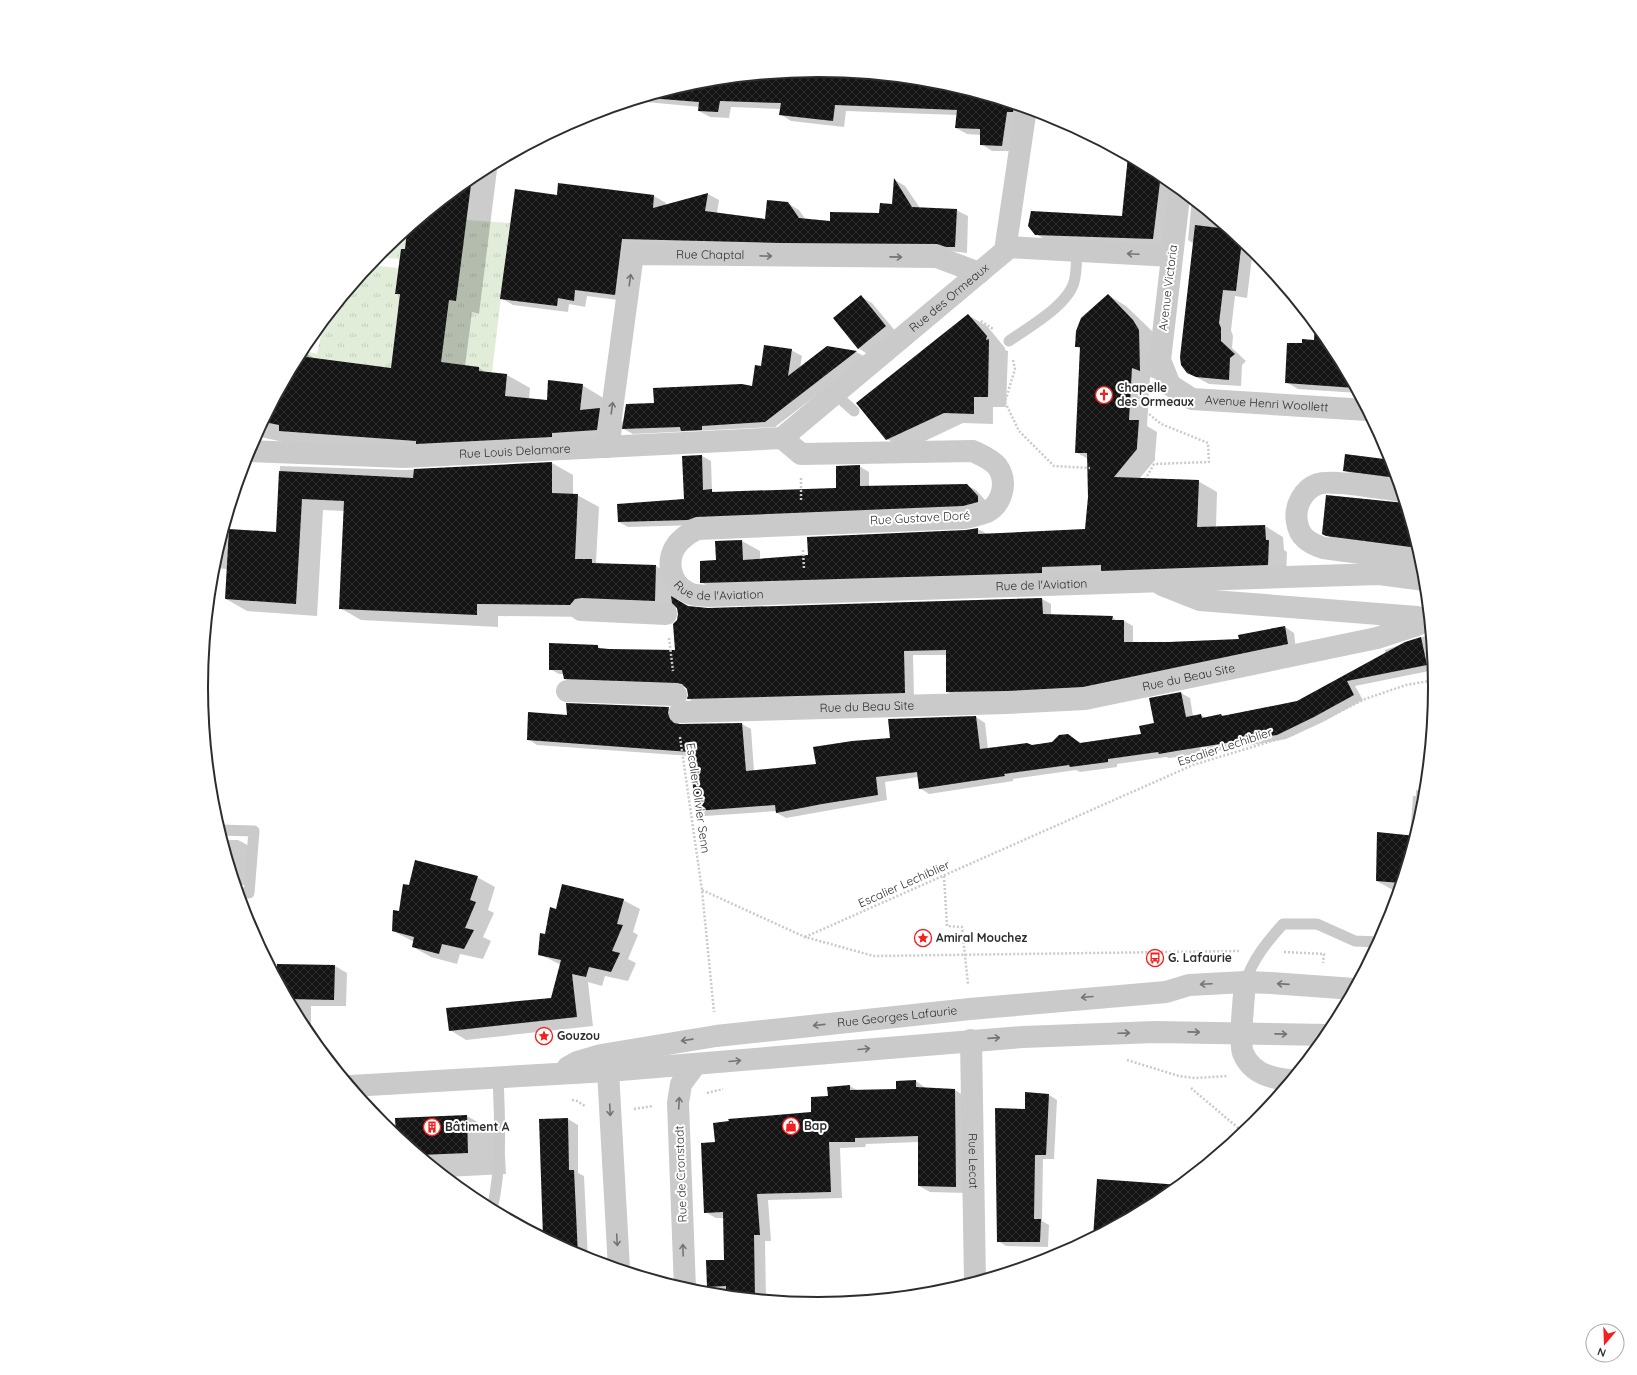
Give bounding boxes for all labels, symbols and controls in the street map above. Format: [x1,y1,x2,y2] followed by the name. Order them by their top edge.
[1155,244,1180,332] street label: Avenue Victoria
[676,246,744,262] street label: Rue Chaptal
[1127,250,1140,257] one-way arrow
[759,252,772,259] one-way arrow
[889,253,902,261] one-way arrow
[906,260,992,335] street label: Rue des Ormeaux
[626,273,634,286] one-way arrow
[1117,380,1194,409] place label: Chapelle des Ormeaux
[1094,385,1114,405] church icon: Chapelle des Ormeaux
[1205,392,1329,415] street label: Avenue Henri Woollett
[608,402,616,415] one-way arrow
[459,441,571,461] street label: Rue Louis Delamare
[870,507,971,528] street label: Rue Gustave Doré
[995,576,1088,594] street label: Rue de l'Aviation
[671,577,764,603] street label: Rue de l'Aviation
[1141,660,1236,694] street label: Rue du Beau Site
[820,698,915,715] street label: Rue du Beau Site
[1176,724,1274,769] street label: Escalier Lechiblier
[683,742,714,854] street label: Escalier Olivier Senn
[856,856,952,910] street label: Escalier Lechiblier
[913,928,933,948] place icon: Amiral Mouchez
[936,930,1027,945] place label: Amiral Mouchez
[1145,948,1165,968] bus stop icon: G. Lafaurie
[1168,950,1232,965] place label: G. Lafaurie
[1277,980,1290,987] one-way arrow
[1200,981,1213,988] one-way arrow
[1081,994,1094,1001] one-way arrow
[836,1002,958,1030] street label: Rue Georges Lafaurie
[813,1021,826,1029] one-way arrow
[534,1026,554,1046] place icon: Gouzou
[557,1028,600,1043] place label: Gouzou
[1117,1029,1130,1037] one-way arrow
[1187,1029,1200,1036] one-way arrow
[1274,1030,1287,1038] one-way arrow
[987,1035,1000,1042] one-way arrow
[681,1036,694,1044] one-way arrow
[857,1046,870,1053] one-way arrow
[728,1057,741,1065] one-way arrow
[675,1097,682,1110] one-way arrow
[606,1103,614,1116] one-way arrow
[781,1116,801,1136] shop icon: Bap
[422,1117,442,1137] building icon: Bâtiment A
[804,1118,827,1133] place label: Bap
[445,1119,510,1134] place label: Bâtiment A
[671,1125,690,1223] street label: Rue de Cronstadt
[966,1133,981,1189] street label: Rue Lecat
[614,1233,621,1246] one-way arrow
[680,1244,687,1257] one-way arrow
[1585,1323,1625,1363] north arrow
[1596,1345,1608,1360] text: N

